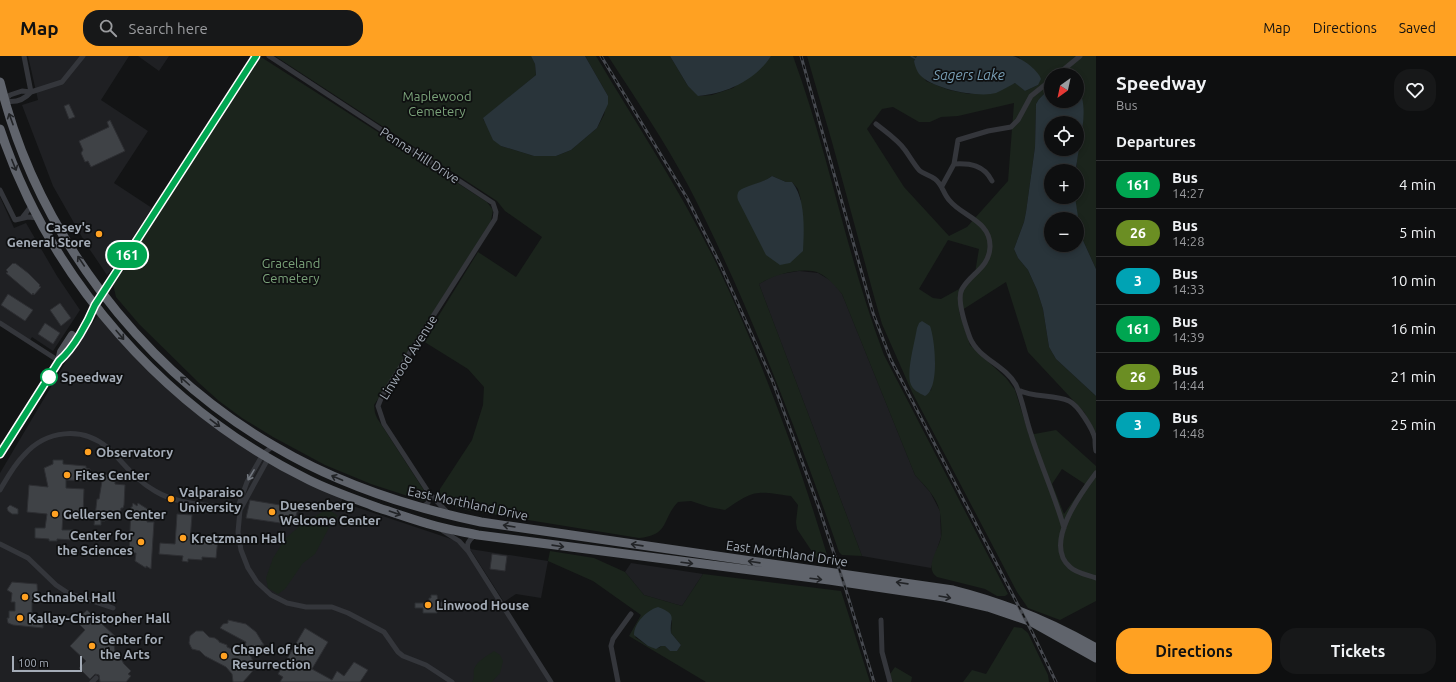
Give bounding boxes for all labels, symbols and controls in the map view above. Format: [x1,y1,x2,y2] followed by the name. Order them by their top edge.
[83,10,363,46] search box
[20,17,59,39] text: Map
[97,17,119,39] icon: search
[129,20,208,37] text: Search here
[1263,20,1291,36] text: Map
[1313,20,1377,36] text: Directions
[1399,20,1436,36] text: Saved
[932,67,1005,83] water label: Sagers Lake
[1044,68,1084,108] north arrow
[1044,68,1084,252] map controls
[1394,69,1436,111] button: heart
[1116,72,1206,94] text: Speedway
[402,89,472,118] park label: Maplewood Cemetery
[1116,98,1137,112] text: Bus
[7,113,14,126] one-way arrow
[1044,116,1084,156] button: locate
[378,124,462,186] street label: Penna Hill Drive
[1116,133,1196,150] text: Departures
[10,159,18,171] one-way arrow
[1044,164,1084,204] button: +
[1172,169,1198,186] text: Bus
[1399,176,1436,193] text: 4 min
[1126,177,1150,193] text: 161
[1172,186,1205,200] text: 14:27
[1044,212,1084,252] button: −
[1172,217,1198,234] text: Bus
[7,220,91,249] place label: Casey's General Store
[1399,224,1436,241] text: 5 min
[1130,225,1146,241] text: 26
[94,229,104,239] marker: Casey's General Store
[1172,234,1205,248] text: 14:28
[104,242,150,268] line badge: 161
[115,247,139,263] text: 161
[77,256,85,267] one-way arrow
[262,256,320,285] park label: Graceland Cemetery
[1172,265,1198,282] text: Bus
[1390,272,1436,289] text: 10 min
[1134,273,1142,289] text: 3
[1172,282,1205,296] text: 14:33
[376,312,440,402] street label: Linwood Avenue
[1172,313,1198,330] text: Bus
[1390,320,1436,337] text: 16 min
[1126,321,1150,337] text: 161
[116,329,125,340] one-way arrow
[1172,330,1205,344] text: 14:39
[1172,361,1198,378] text: Bus
[40,368,58,386] marker: Speedway
[1390,368,1436,385] text: 21 min
[1130,369,1146,385] text: 26
[61,370,123,384] place label: Speedway
[180,377,190,386] one-way arrow
[1172,378,1205,392] text: 14:44
[1172,409,1198,426] text: Bus
[1390,416,1436,433] text: 25 min
[1134,417,1142,433] text: 3
[210,418,221,427] one-way arrow
[1172,426,1205,440] text: 14:48
[96,445,173,459] place label: Observatory
[83,447,93,457] marker: Observatory
[75,468,150,482] place label: Fites Center
[246,469,254,481] one-way arrow
[62,470,72,480] marker: Fites Center
[331,473,343,481] one-way arrow
[406,483,530,523] street label: East Morthland Drive
[179,485,244,514] place label: Valparaiso University
[166,494,176,504] marker: Valparaiso University
[280,498,381,527] place label: Duesenberg Welcome Center
[63,507,167,521] place label: Gellersen Center
[267,507,277,517] marker: Duesenberg Welcome Center
[50,509,60,519] marker: Gellersen Center
[388,509,400,517] one-way arrow
[503,522,516,530] one-way arrow
[57,528,134,557] place label: Center for the Sciences
[191,531,285,545] place label: Kretzmann Hall
[178,533,188,543] marker: Kretzmann Hall
[136,537,146,547] marker: Center for the Sciences
[725,538,849,568] street label: East Morthland Drive
[631,541,644,549] one-way arrow
[551,542,564,550] one-way arrow
[748,558,761,566] one-way arrow
[680,559,693,567] one-way arrow
[809,575,822,582] one-way arrow
[895,579,908,587] one-way arrow
[33,590,116,604] place label: Schnabel Hall
[20,592,30,602] marker: Schnabel Hall
[938,594,951,602] one-way arrow
[436,598,529,612] place label: Linwood House
[423,600,433,610] marker: Linwood House
[28,611,170,625] place label: Kallay-Christopher Hall
[15,613,25,623] marker: Kallay-Christopher Hall
[1116,628,1272,674] button: Directions
[1280,628,1436,674] button: Tickets
[100,632,164,661] place label: Center for the Arts
[87,641,97,651] marker: Center for the Arts
[232,642,314,671] place label: Chapel of the Resurrection
[219,651,229,661] marker: Chapel of the Resurrection
[12,654,82,673] scale bar
[18,657,49,669] text: 100 m

